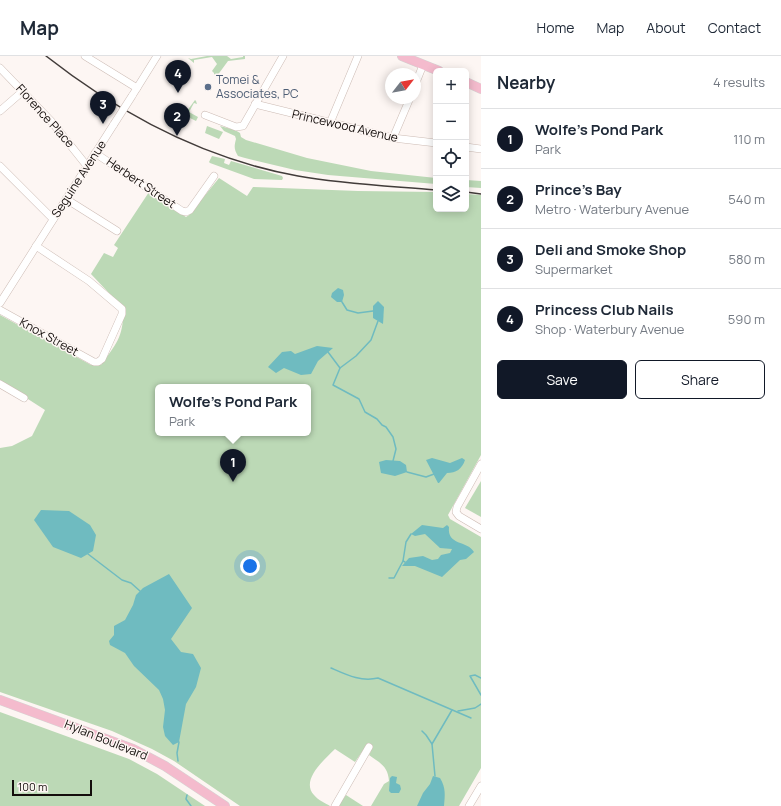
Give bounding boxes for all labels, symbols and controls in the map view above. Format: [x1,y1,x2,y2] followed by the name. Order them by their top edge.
[20,15,59,41] text: Map
[537,18,574,37] text: Home
[596,18,624,37] text: Map
[646,18,686,37] text: About
[708,18,761,37] text: Contact
[165,60,191,93] pin: 4
[385,68,421,104] north arrow
[433,68,469,212] map controls
[433,68,469,104] button: +
[216,71,299,102] place label: Tomei & Associates, PC
[497,71,555,94] text: Nearby
[713,73,765,91] text: 4 results
[12,80,79,151] street label: Florence Place
[203,82,213,92] marker: Tomei & Associates, PC
[90,91,116,124] pin: 3
[164,103,190,136] pin: 2
[433,104,469,140] button: −
[290,105,400,146] street label: Princewood Avenue
[535,119,663,140] text: Wolfe's Pond Park
[507,130,513,148] text: 1
[733,130,765,148] text: 110 m
[47,137,110,221] street label: Seguine Avenue
[433,140,469,176] button: locate
[535,140,561,158] text: Park
[103,153,180,212] street label: Herbert Street
[433,176,469,212] button: layers
[535,179,622,200] text: Prince’s Bay
[506,190,514,208] text: 2
[728,190,765,208] text: 540 m
[535,200,689,218] text: Metro · Waterbury Avenue
[535,239,686,260] text: Deli and Smoke Shop
[506,250,514,268] text: 3
[728,250,765,268] text: 580 m
[535,260,613,278] text: Supermarket
[535,299,674,320] text: Princess Club Nails
[506,310,514,328] text: 4
[728,310,765,328] text: 590 m
[17,313,82,360] street label: Knox Street
[535,320,684,338] text: Shop · Waterbury Avenue
[497,360,627,399] button: Save
[635,360,765,399] button: Share
[155,384,311,436] popup
[169,391,297,412] text: Wolfe's Pond Park
[169,412,195,430] text: Park
[220,449,246,482] pin: 1
[240,556,260,576] your location
[62,715,150,764] street label: Hylan Boulevard
[12,778,92,797] scale bar
[18,779,47,794] text: 100 m

